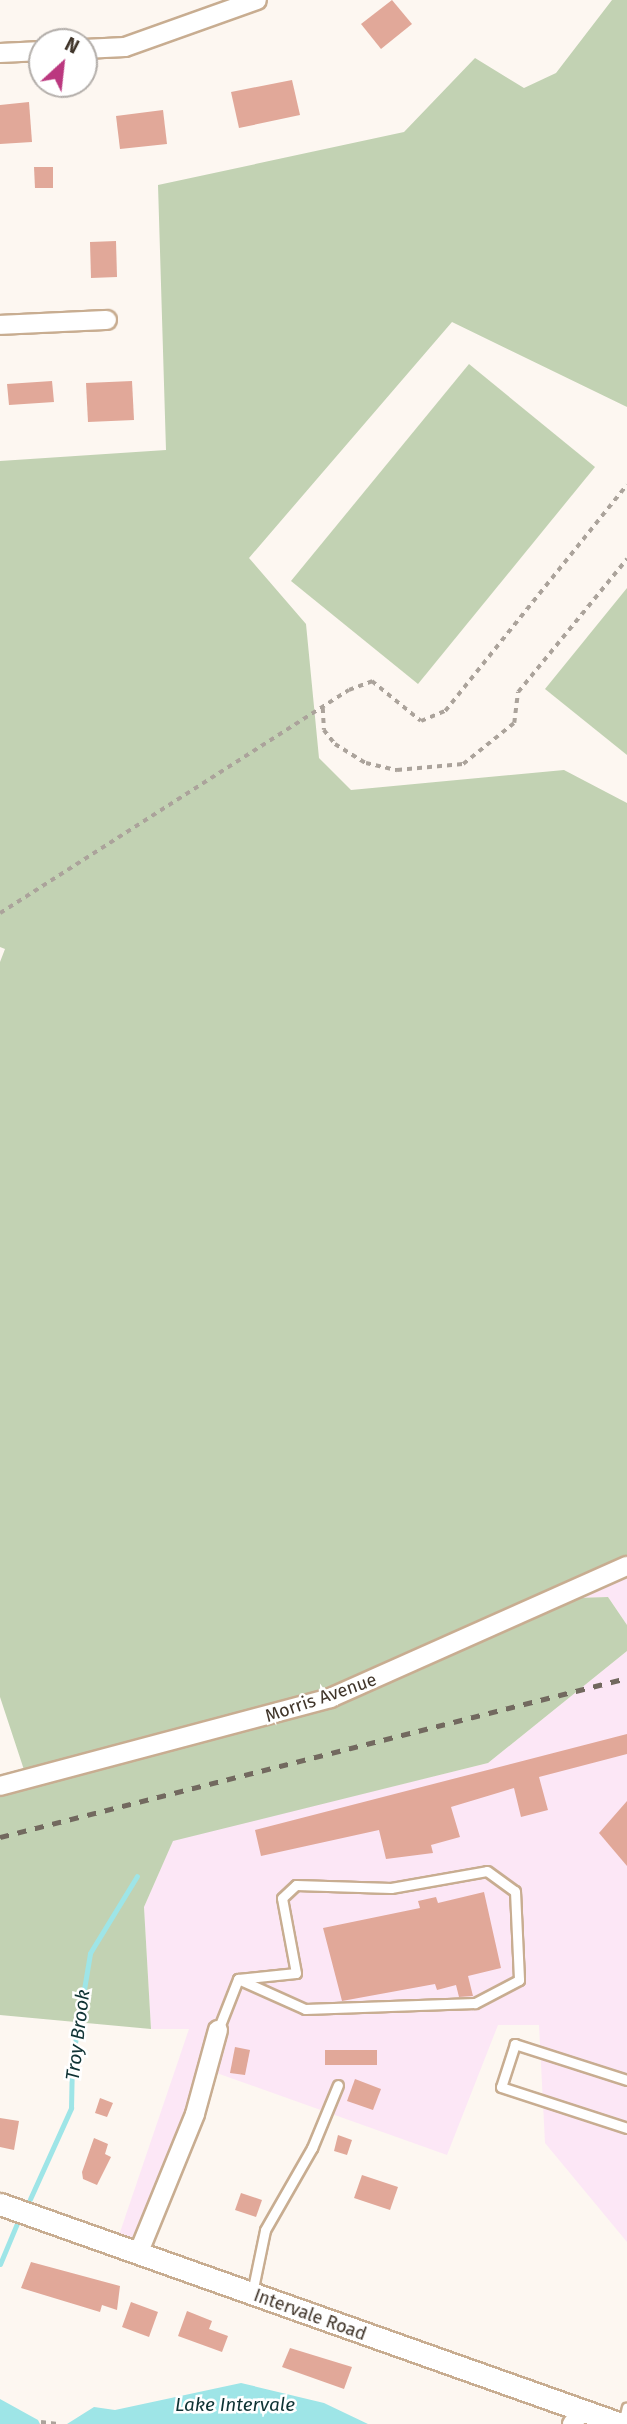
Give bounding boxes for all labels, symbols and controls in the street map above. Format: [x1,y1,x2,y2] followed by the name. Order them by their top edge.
[28,28,98,98] north arrow
[61,33,83,59] text: N
[262,1669,380,1727] street label: Morris Avenue
[61,1988,95,2082] water label: Troy Brook
[251,2285,369,2345] street label: Intervale Road
[175,2394,295,2416] water label: Lake Intervale

